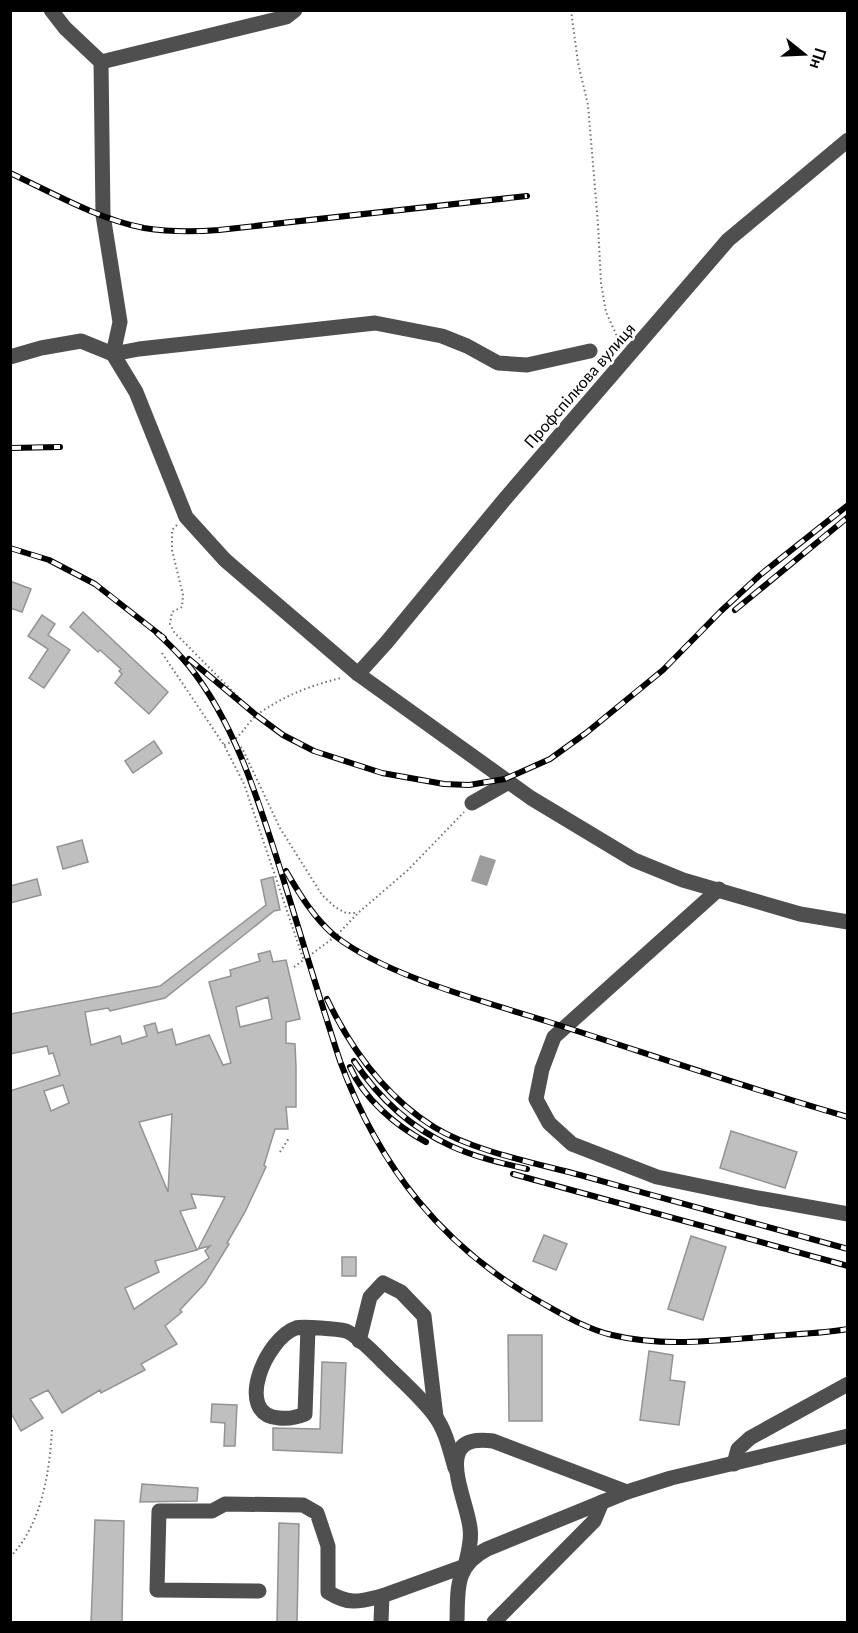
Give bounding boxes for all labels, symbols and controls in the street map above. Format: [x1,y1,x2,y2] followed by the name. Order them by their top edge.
[774,24,834,84] north arrow
[806,46,831,72] text: Пн
[520,319,638,451] street label: Профспілкова вулиця

